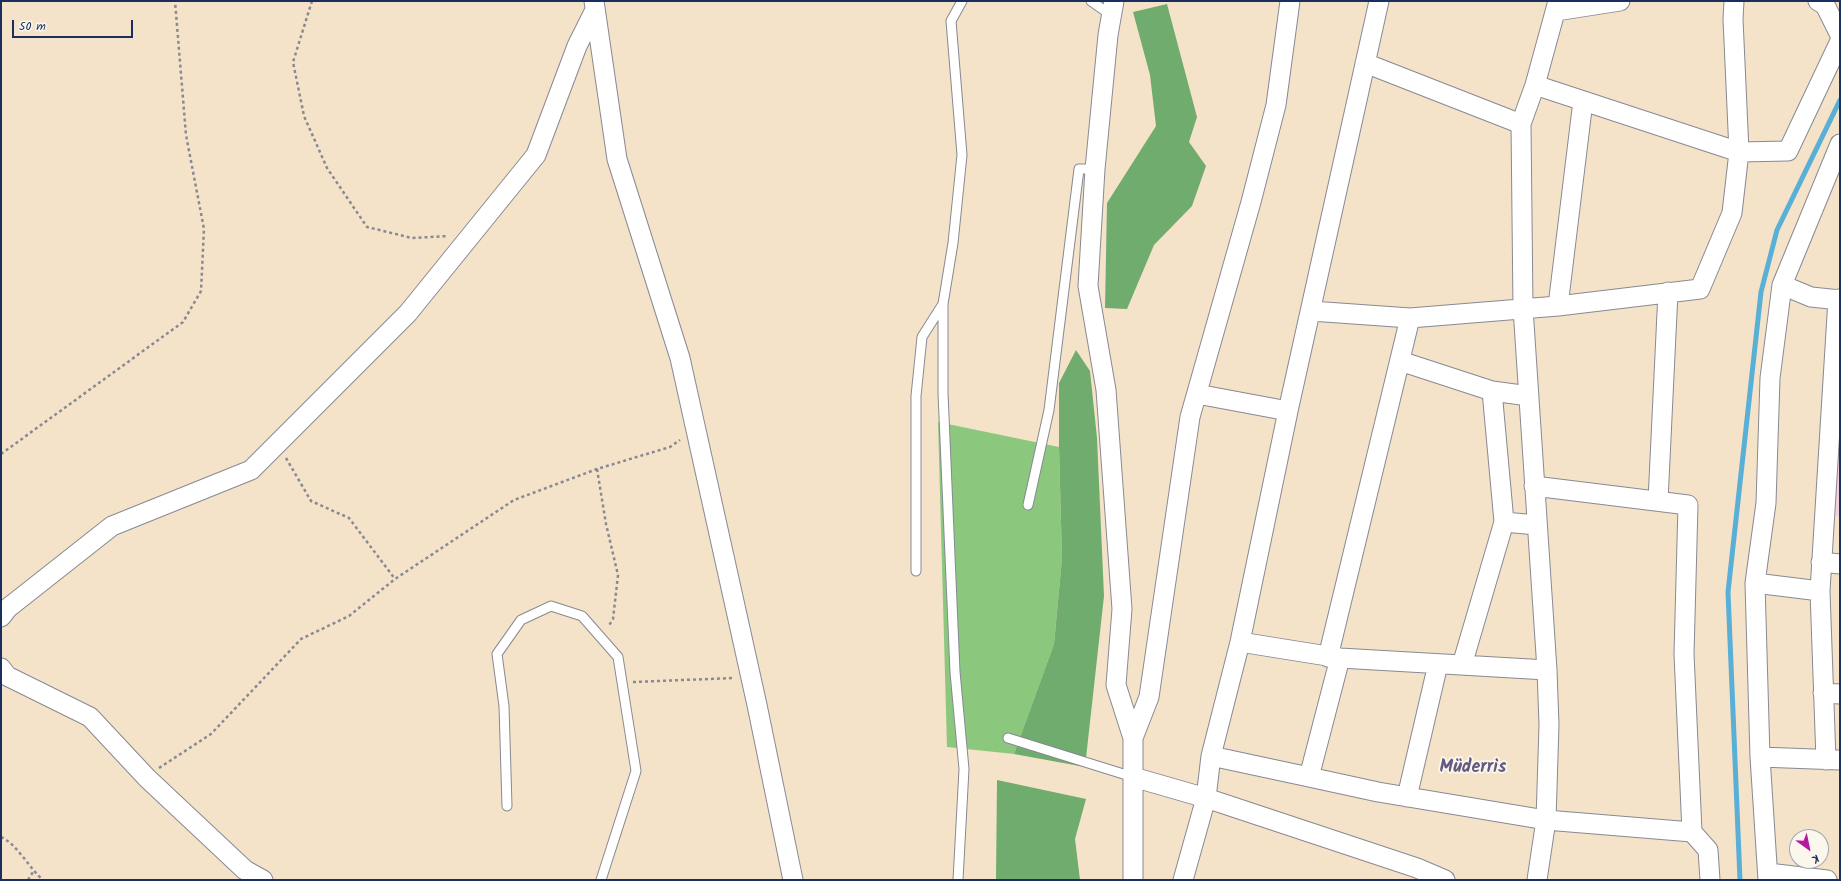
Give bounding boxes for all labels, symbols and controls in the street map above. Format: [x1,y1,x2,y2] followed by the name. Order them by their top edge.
[14,12,135,38] scale bar
[19,17,46,36] text: 50 m
[1440,758,1506,780] district label: Müderris
[1789,829,1829,869] north arrow
[1807,849,1823,868] text: K

